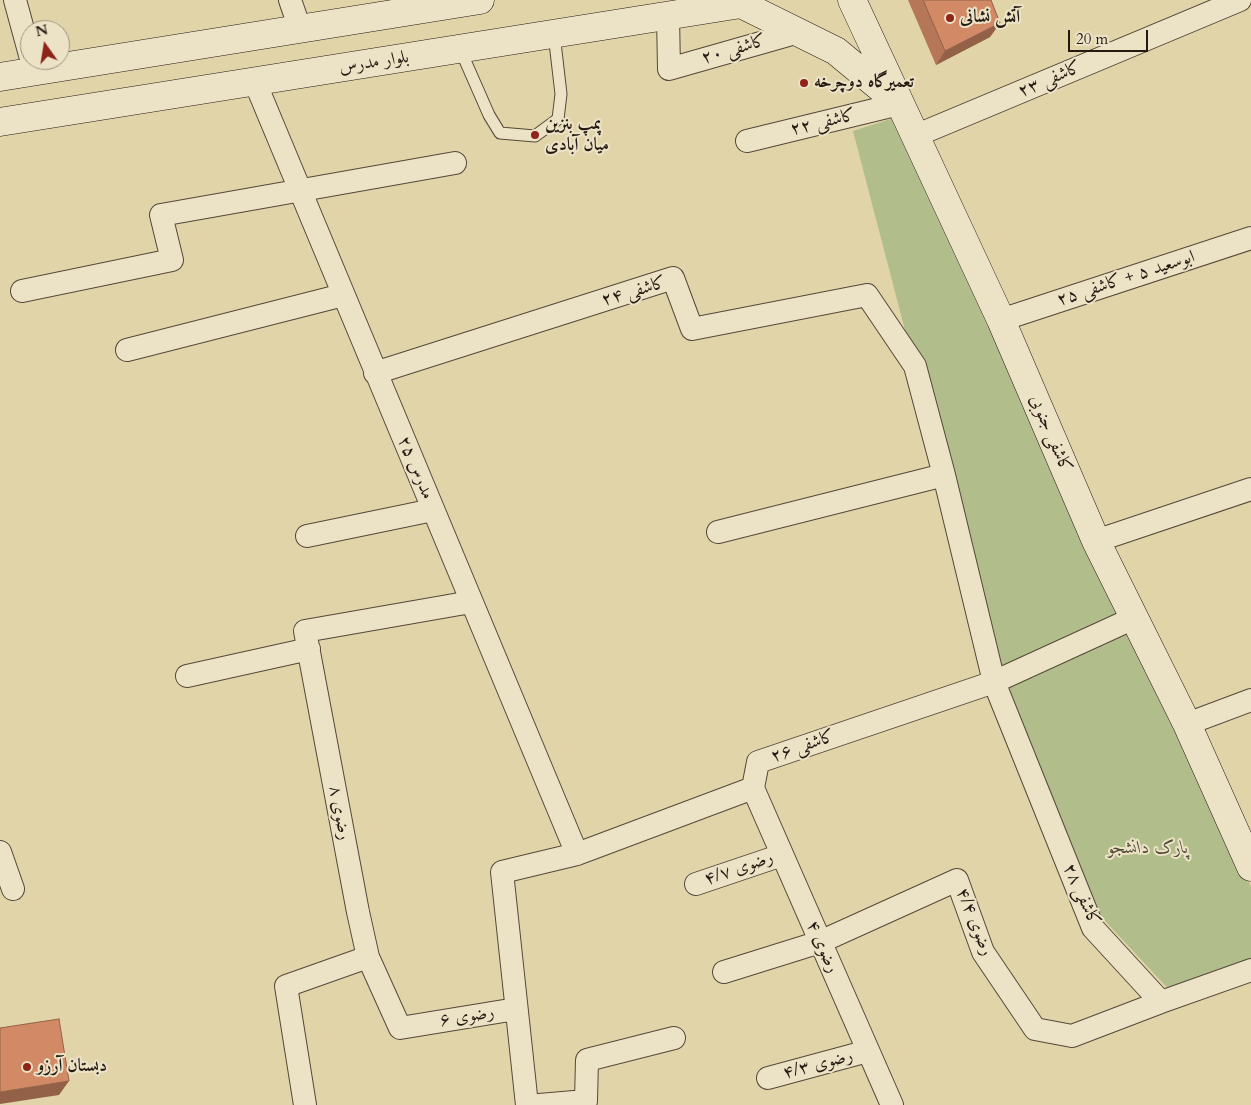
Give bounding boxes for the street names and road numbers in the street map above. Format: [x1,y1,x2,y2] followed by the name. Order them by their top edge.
[699,30,769,70] street label: کاشفی ۲۰
[338,47,410,79] street label: بلوار مدرس
[1015,57,1085,103] street label: کاشفی ۲۳
[788,105,858,141] street label: کاشفی ۲۲
[1054,247,1198,311] street label: ابوسعید ۵ + کاشفی ۲۵
[599,272,669,312] street label: کاشفی ۲۴
[1024,392,1076,476] street label: کاشفی جنوبی
[392,433,438,503] street label: مدرس ۲۵
[768,726,838,768] street label: کاشفی ۲۶
[323,784,355,842] street label: رضوی ۸
[702,847,776,891] street label: رضوی ۴/۷
[1058,860,1104,930] street label: کاشفی ۲۸
[951,885,997,959] street label: رضوی ۴/۴
[801,917,843,977] street label: رضوی ۴
[438,1002,496,1032] street label: رضوی ۶
[781,1045,855,1085] street label: رضوی ۴/۳

